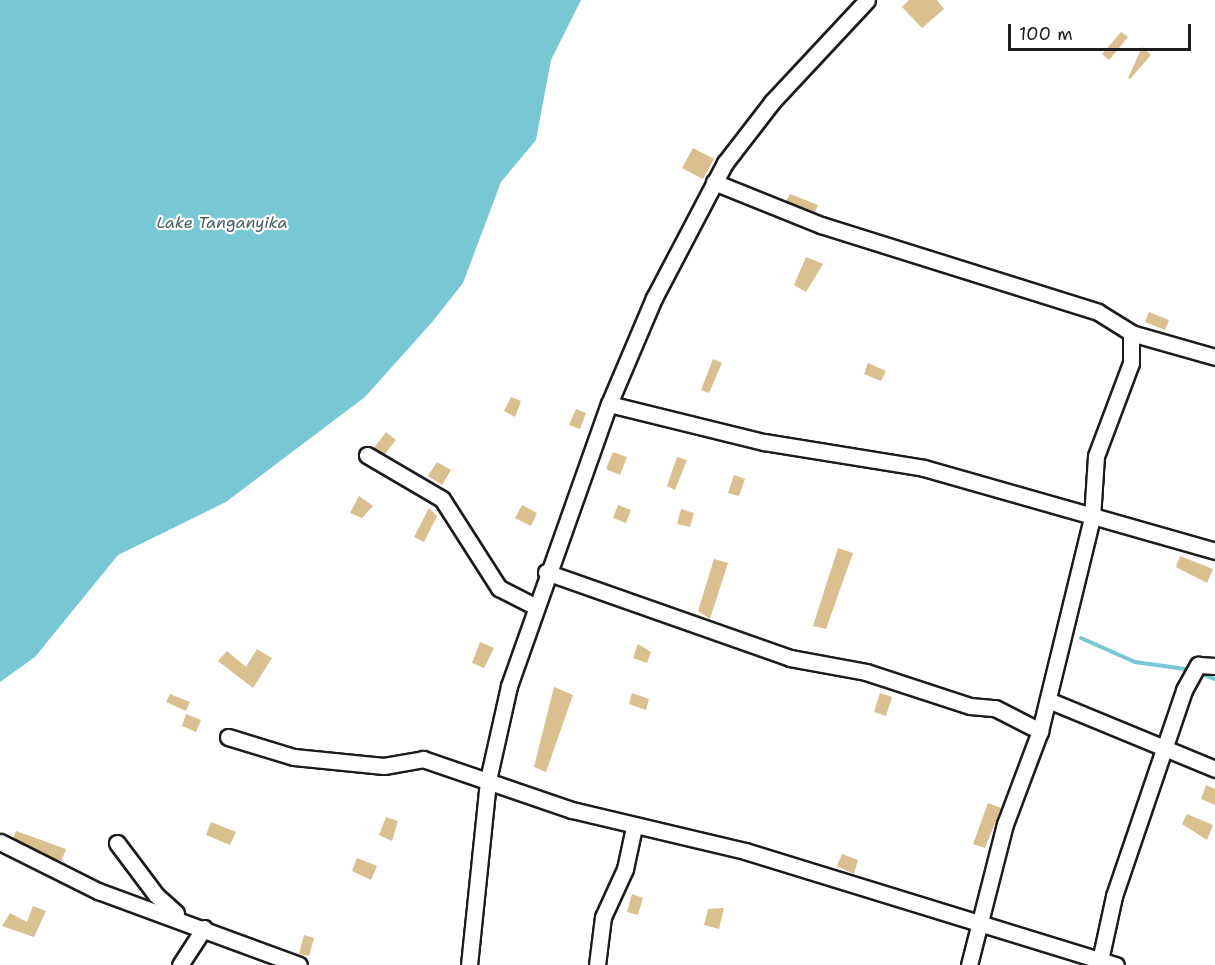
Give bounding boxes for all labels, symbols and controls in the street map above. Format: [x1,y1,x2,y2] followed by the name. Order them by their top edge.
[1011,12,1194,50] scale bar
[1019,22,1073,46] text: 100 m
[156,213,288,233] water label: Lake Tanganyika

